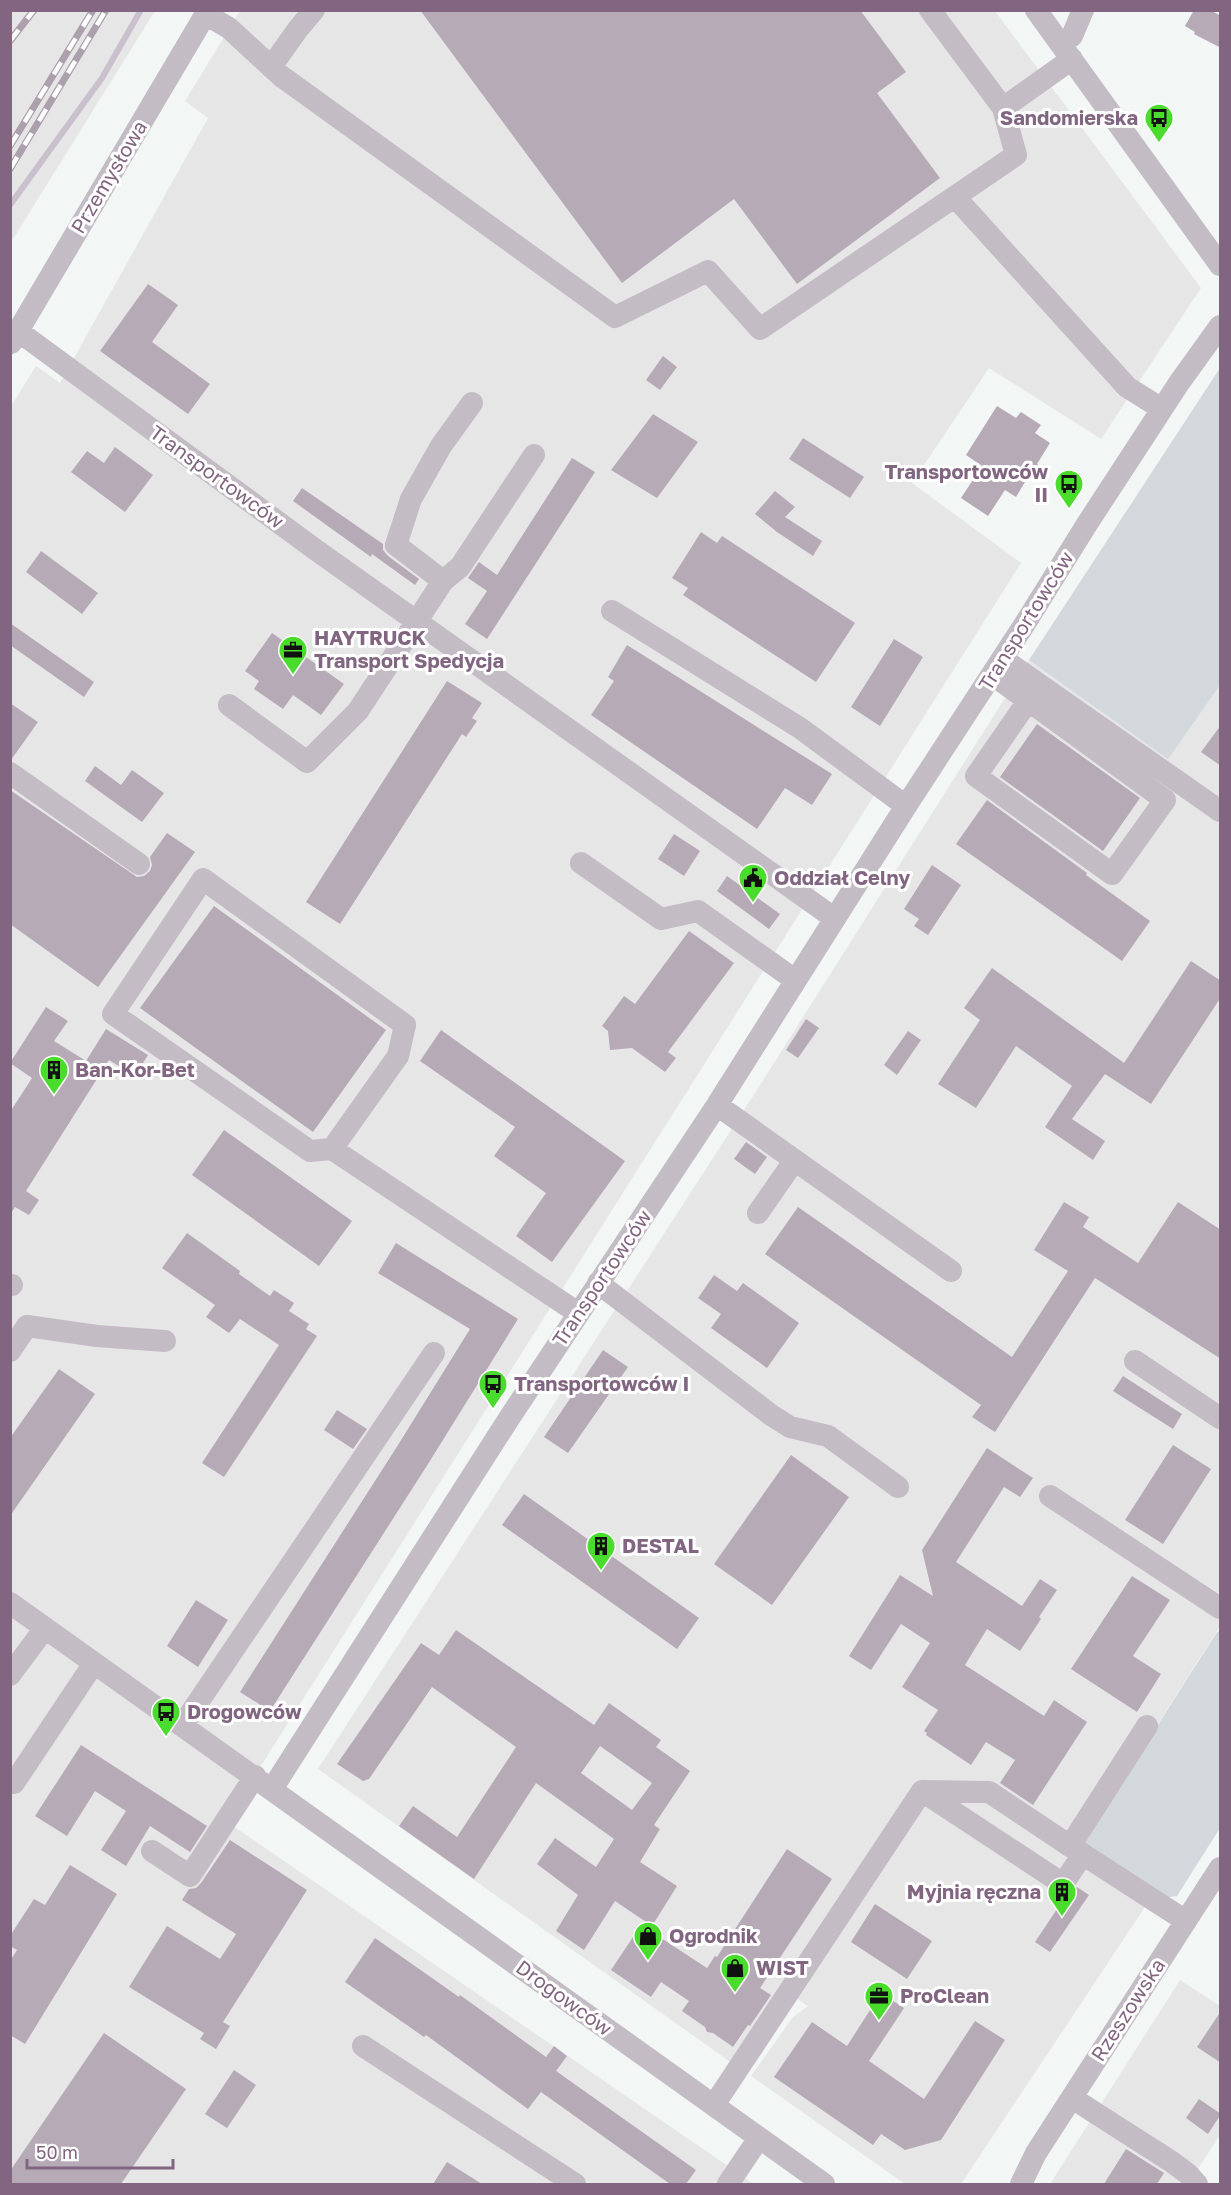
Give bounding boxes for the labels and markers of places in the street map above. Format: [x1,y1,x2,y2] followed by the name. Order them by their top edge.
[1143,102,1175,144] bus stop icon: Sandomierska
[1000,105,1138,129] place label: Sandomierska
[885,459,1048,506] place label: Transportowców II
[1053,468,1085,510] bus stop icon: Transportowców II
[314,625,504,672] place label: HAYTRUCK Transport Spedycja
[277,634,309,676] office icon: HAYTRUCK Transport Spedycja
[737,862,769,904] public building icon: Oddział Celny
[774,865,910,889] place label: Oddział Celny
[38,1054,70,1096] building icon: Ban-Kor-Bet
[75,1057,195,1081] place label: Ban-Kor-Bet
[477,1368,509,1410] bus stop icon: Transportowców I
[514,1371,689,1395] place label: Transportowców I
[585,1530,617,1572] building icon: DESTAL
[622,1533,699,1557] place label: DESTAL
[150,1696,182,1738] bus stop icon: Drogowców
[187,1699,302,1723] place label: Drogowców
[1046,1876,1078,1918] building icon: Myjnia ręczna
[907,1879,1041,1903] place label: Myjnia ręczna
[632,1920,664,1962] shop icon: Ogrodnik
[669,1923,758,1947] place label: Ogrodnik
[719,1952,751,1994] shop icon: WIST
[756,1955,809,1979] place label: WIST
[863,1980,895,2022] office icon: ProClean
[900,1983,989,2007] place label: ProClean

